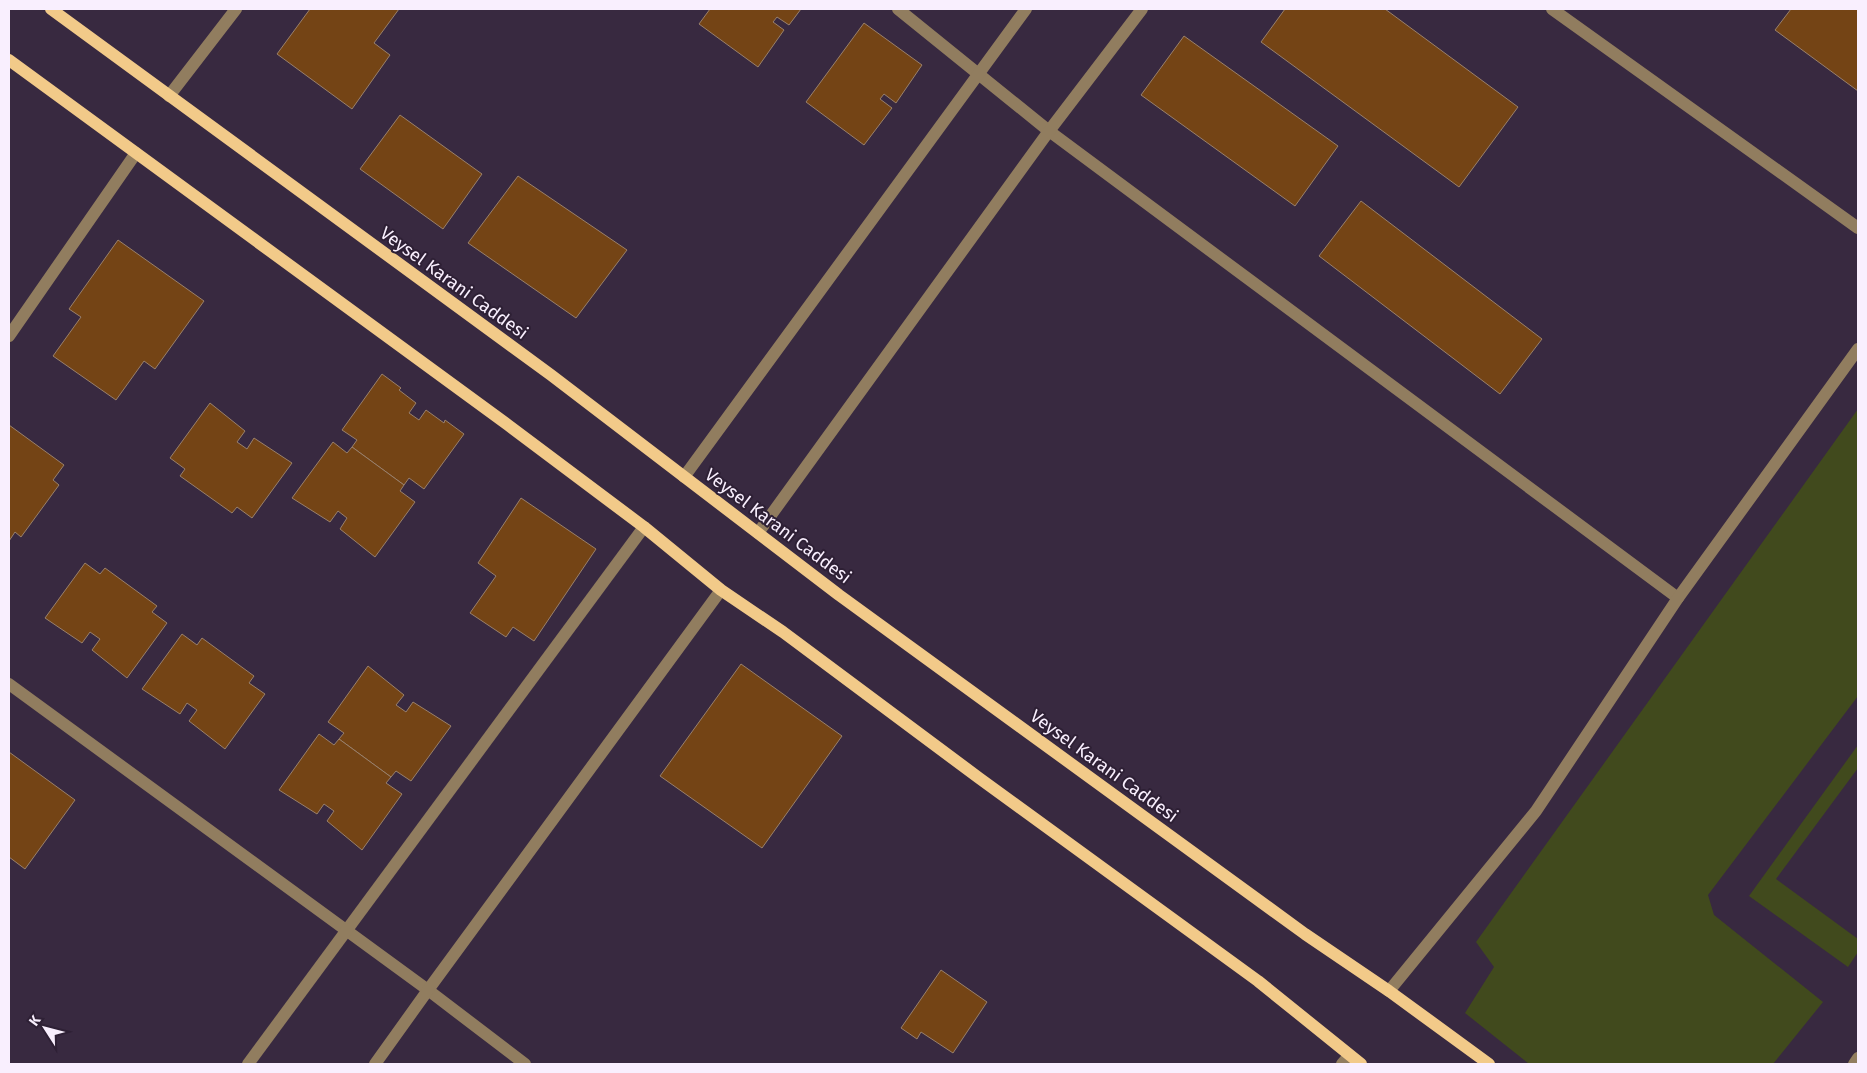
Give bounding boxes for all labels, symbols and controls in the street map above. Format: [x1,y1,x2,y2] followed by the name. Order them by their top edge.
[376,222,532,344] street label: Veysel Karani Caddesi
[700,464,856,588] street label: Veysel Karani Caddesi
[1026,705,1182,827] street label: Veysel Karani Caddesi
[20,1003,70,1053] north arrow
[25,1011,45,1029] text: K

